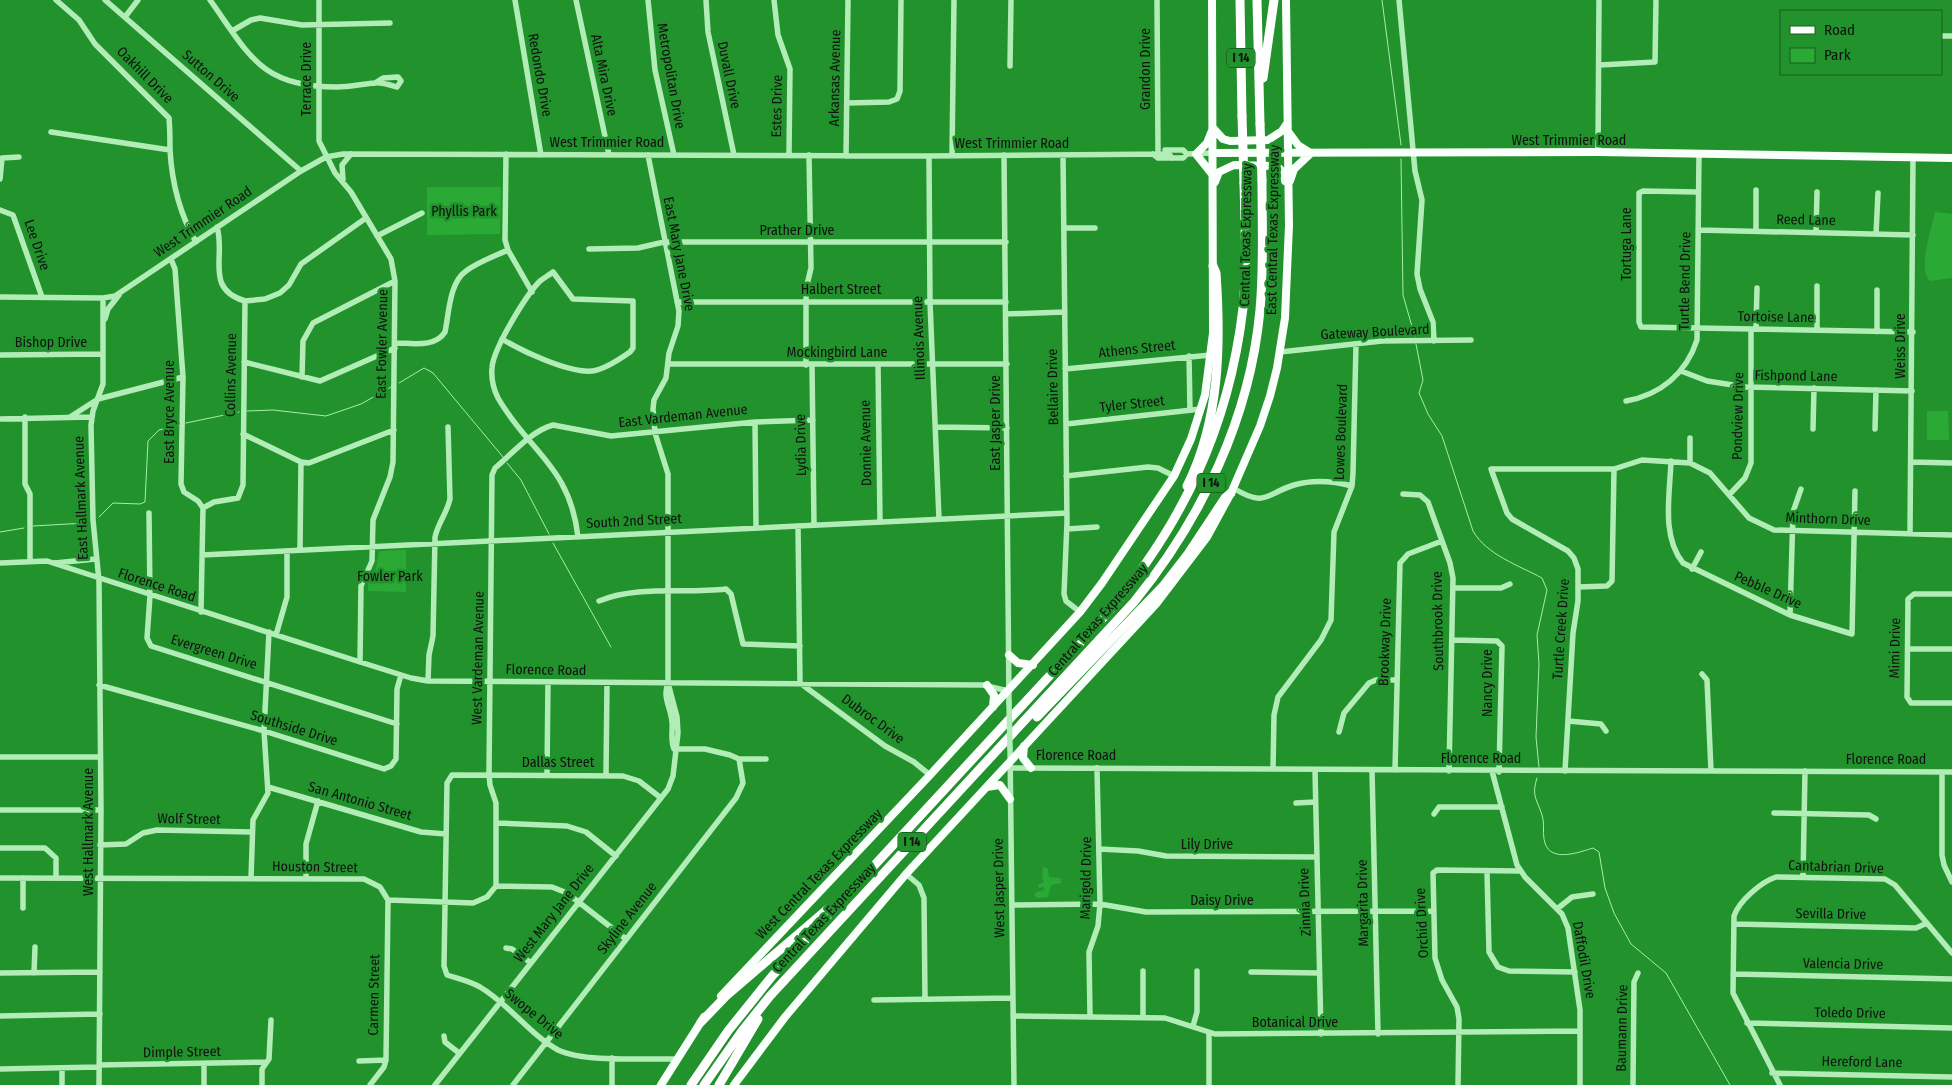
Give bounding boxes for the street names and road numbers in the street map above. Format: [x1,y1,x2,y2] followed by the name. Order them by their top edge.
[653,22,689,130] street label: Metropolitan Drive
[1137,28,1154,110] street label: Grandon Drive
[826,29,844,127] street label: Arkansas Avenue
[524,32,556,118] street label: Redondo Drive
[587,32,621,118] street label: Alta Mira Drive
[714,40,744,110] street label: Duvall Drive
[298,42,315,116] street label: Terrace Drive
[113,43,177,107] street label: Oakhill Drive
[179,46,243,106] street label: Sutton Drive
[1227,48,1255,68] road number: I 14
[768,74,786,137] street label: Estes Drive
[1512,132,1626,149] street label: West Trimmier Road
[550,134,664,151] street label: West Trimmier Road
[955,135,1069,152] street label: West Trimmier Road
[1263,144,1283,315] street label: East Central Texas Expressway
[1236,162,1256,307] street label: Central Texas Expressway
[151,183,255,261] street label: West Trimmier Road
[660,195,698,313] street label: East Mary Jane Drive
[1618,207,1635,281] street label: Tortuga Lane
[1776,211,1836,229] street label: Reed Lane
[20,217,54,273] street label: Lee Drive
[759,222,835,239] street label: Prather Drive
[1676,231,1694,331] street label: Turtle Bend Drive
[801,281,882,298] street label: Halbert Street
[373,289,391,399] street label: East Fowler Avenue
[909,296,929,380] street label: Illinois Avenue
[1738,308,1815,326] street label: Tortoise Lane
[1892,313,1909,379] street label: Weiss Drive
[1320,321,1430,343] street label: Gateway Boulevard
[222,333,240,417] street label: Collins Avenue
[15,334,87,351] street label: Bishop Drive
[1098,336,1177,361] street label: Athens Street
[787,344,888,361] street label: Mockingbird Lane
[1044,348,1062,425] street label: Bellaire Drive
[161,360,178,464] street label: East Bryce Avenue
[1754,367,1838,385] street label: Fishpond Lane
[1729,372,1747,460] street label: Pondview Drive
[987,375,1004,471] street label: East Jasper Drive
[1331,384,1351,480] street label: Lowes Boulevard
[1099,392,1166,416] street label: Tyler Street
[857,400,875,486] street label: Donnie Avenue
[618,401,748,431] street label: East Vardeman Avenue
[792,414,810,476] street label: Lydia Drive
[70,436,92,560] street label: East Hallmark Avenue
[1197,473,1225,492] road number: I 14
[1785,509,1871,529] street label: Minthorn Drive
[586,510,683,532] street label: South 2nd Street
[1045,560,1152,680] street label: Central Texas Expressway
[116,564,198,606] street label: Florence Road
[1732,568,1805,612] street label: Pebble Drive
[1429,571,1447,671] street label: Southbrook Drive
[1549,578,1573,680] street label: Turtle Creek Drive
[468,591,488,725] street label: West Vardeman Avenue
[1375,598,1395,686] street label: Brookway Drive
[1886,617,1904,679] street label: Mimi Drive
[169,631,259,673] street label: Evergreen Drive
[1479,649,1496,717] street label: Nancy Drive
[505,661,587,679] street label: Florence Road
[838,690,908,748] street label: Dubroc Drive
[248,707,340,749] street label: Southside Drive
[1036,747,1116,764] street label: Florence Road
[1441,750,1521,767] street label: Florence Road
[1846,751,1926,768] street label: Florence Road
[522,754,595,771] street label: Dallas Street
[80,768,97,896] street label: West Hallmark Avenue
[306,778,414,824] street label: San Antonio Street
[752,805,886,943] street label: West Central Texas Expressway
[157,810,221,828] street label: Wolf Street
[898,832,926,852] road number: I 14
[1077,836,1095,920] street label: Marigold Drive
[1181,836,1233,853] street label: Lily Drive
[990,838,1008,938] street label: West Jasper Drive
[1788,857,1884,877] street label: Cantabrian Drive
[272,858,359,876] street label: Houston Street
[1354,859,1372,947] street label: Margarita Drive
[510,860,598,966] street label: West Mary Jane Drive
[769,860,879,976] street label: Central Texas Expressway
[1295,868,1315,936] street label: Zinnia Drive
[594,879,660,957] street label: Skyline Avenue
[1412,887,1432,959] street label: Orchid Drive
[1190,892,1254,909] street label: Daisy Drive
[1796,905,1867,923] street label: Sevilla Drive
[1569,920,1599,1000] street label: Daffodil Drive
[365,954,383,1036] street label: Carmen Street
[1803,955,1883,973] street label: Valencia Drive
[1613,984,1631,1072] street label: Baumann Drive
[501,985,567,1043] street label: Swope Drive
[1814,1004,1886,1022] street label: Toledo Drive
[1252,1014,1338,1031] street label: Botanical Drive
[143,1043,222,1061] street label: Dimple Street
[1821,1053,1903,1071] street label: Hereford Lane

